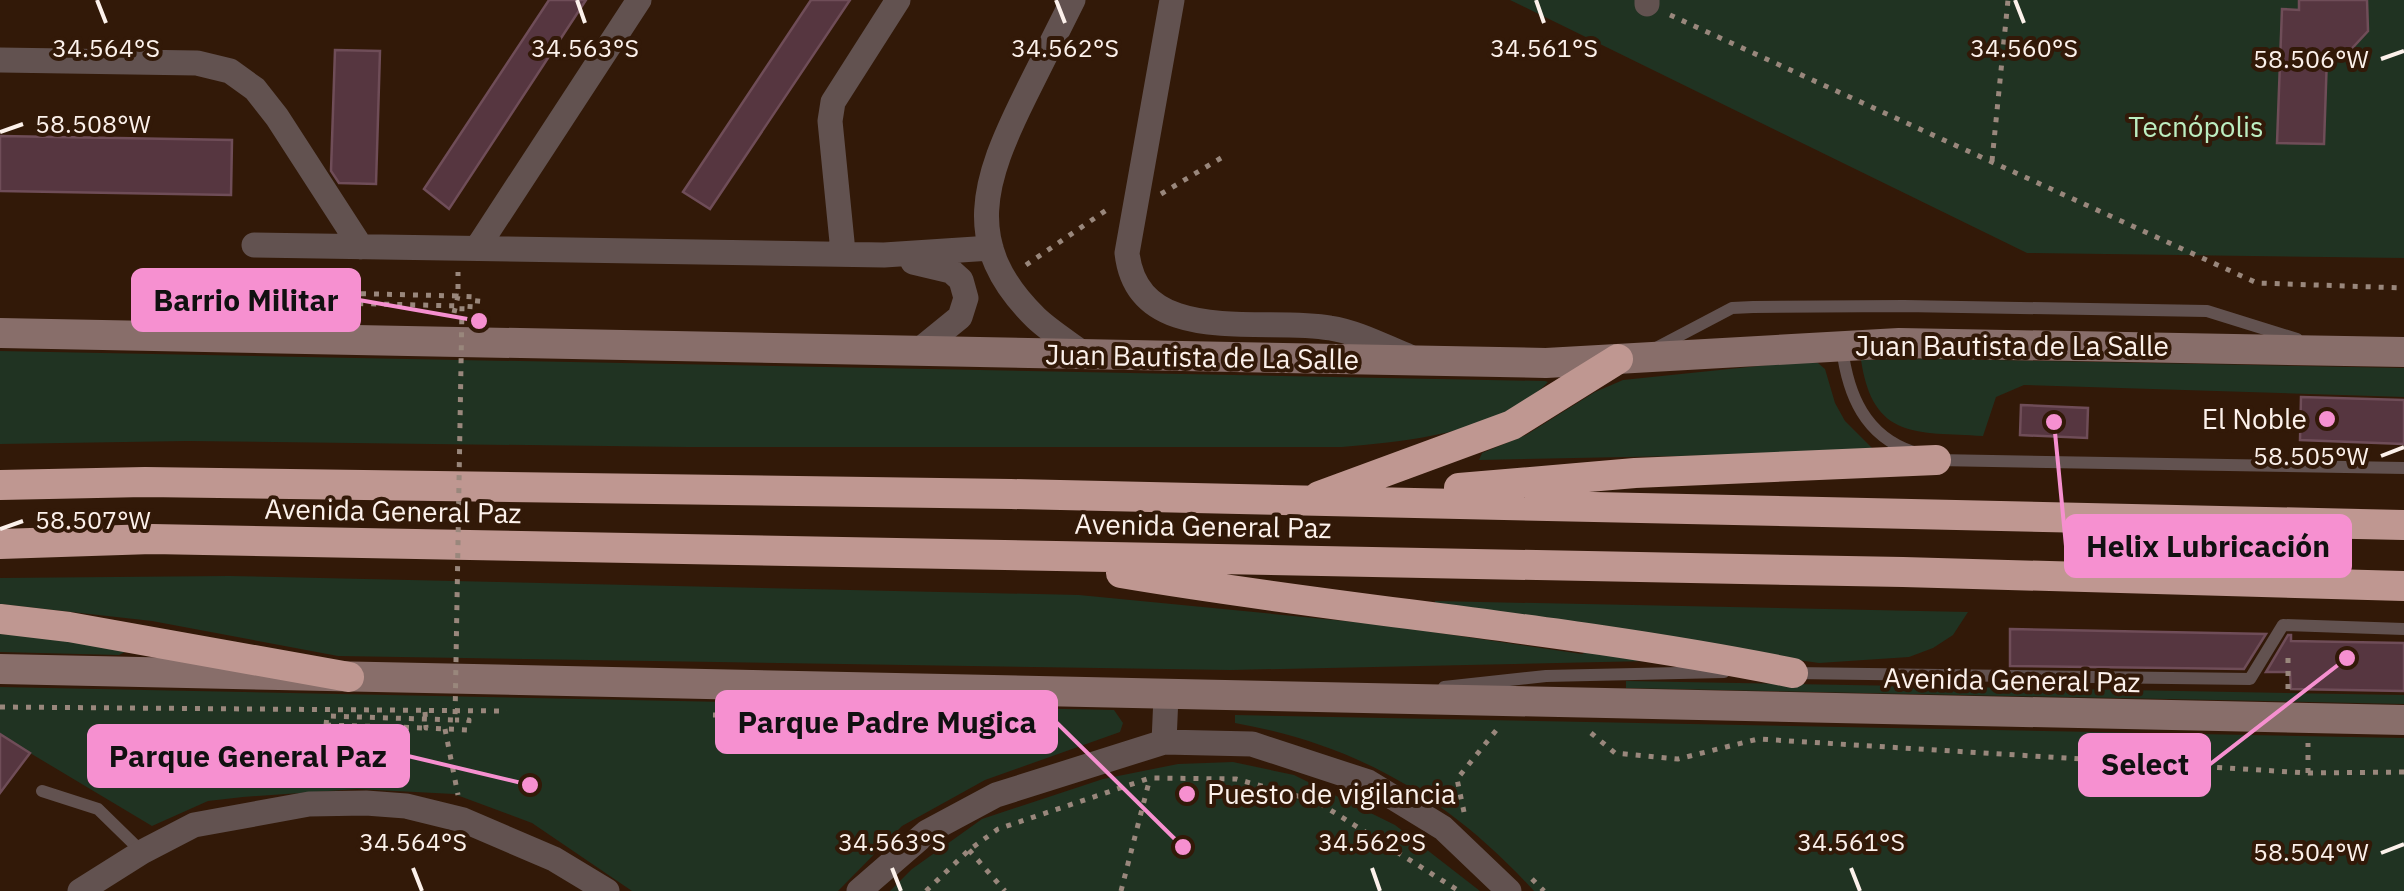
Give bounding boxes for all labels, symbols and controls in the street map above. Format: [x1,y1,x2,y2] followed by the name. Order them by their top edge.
[52,31,160,64] text: 34.564°S
[531,31,639,64] text: 34.563°S
[1011,31,1119,64] text: 34.562°S
[1490,31,1598,64] text: 34.561°S
[1970,31,2078,64] text: 34.560°S
[2253,42,2369,75] text: 58.506°W
[35,107,151,140] text: 58.508°W
[2128,108,2264,145] park label: Tecnópolis
[133,270,359,330] callout: Barrio Militar
[153,280,339,319] text: Barrio Militar
[1855,327,2169,364] street label: Juan Bautista de La Salle
[1045,335,1359,378] street label: Juan Bautista de La Salle
[2202,400,2307,437] place label: El Noble
[2316,408,2338,430] marker: El Noble
[2253,439,2369,472] text: 58.505°W
[264,490,522,531] street label: Avenida General Paz
[35,503,151,536] text: 58.507°W
[1074,505,1332,546] street label: Avenida General Paz
[2066,516,2350,576] callout: Helix Lubricación
[2086,526,2330,565] text: Helix Lubricación
[1883,659,2141,700] street label: Avenida General Paz
[717,692,1056,752] callout: Parque Padre Mugica
[738,702,1036,741] text: Parque Padre Mugica
[89,726,408,786] callout: Parque General Paz
[2080,735,2209,795] callout: Select
[109,736,387,775] text: Parque General Paz
[2101,744,2189,783] text: Select
[1207,775,1456,812] place label: Puesto de vigilancia
[1176,783,1198,805] marker: Puesto de vigilancia
[359,825,467,858] text: 34.564°S
[838,825,946,858] text: 34.563°S
[1318,825,1426,858] text: 34.562°S
[1797,825,1905,858] text: 34.561°S
[2253,835,2369,868] text: 58.504°W

